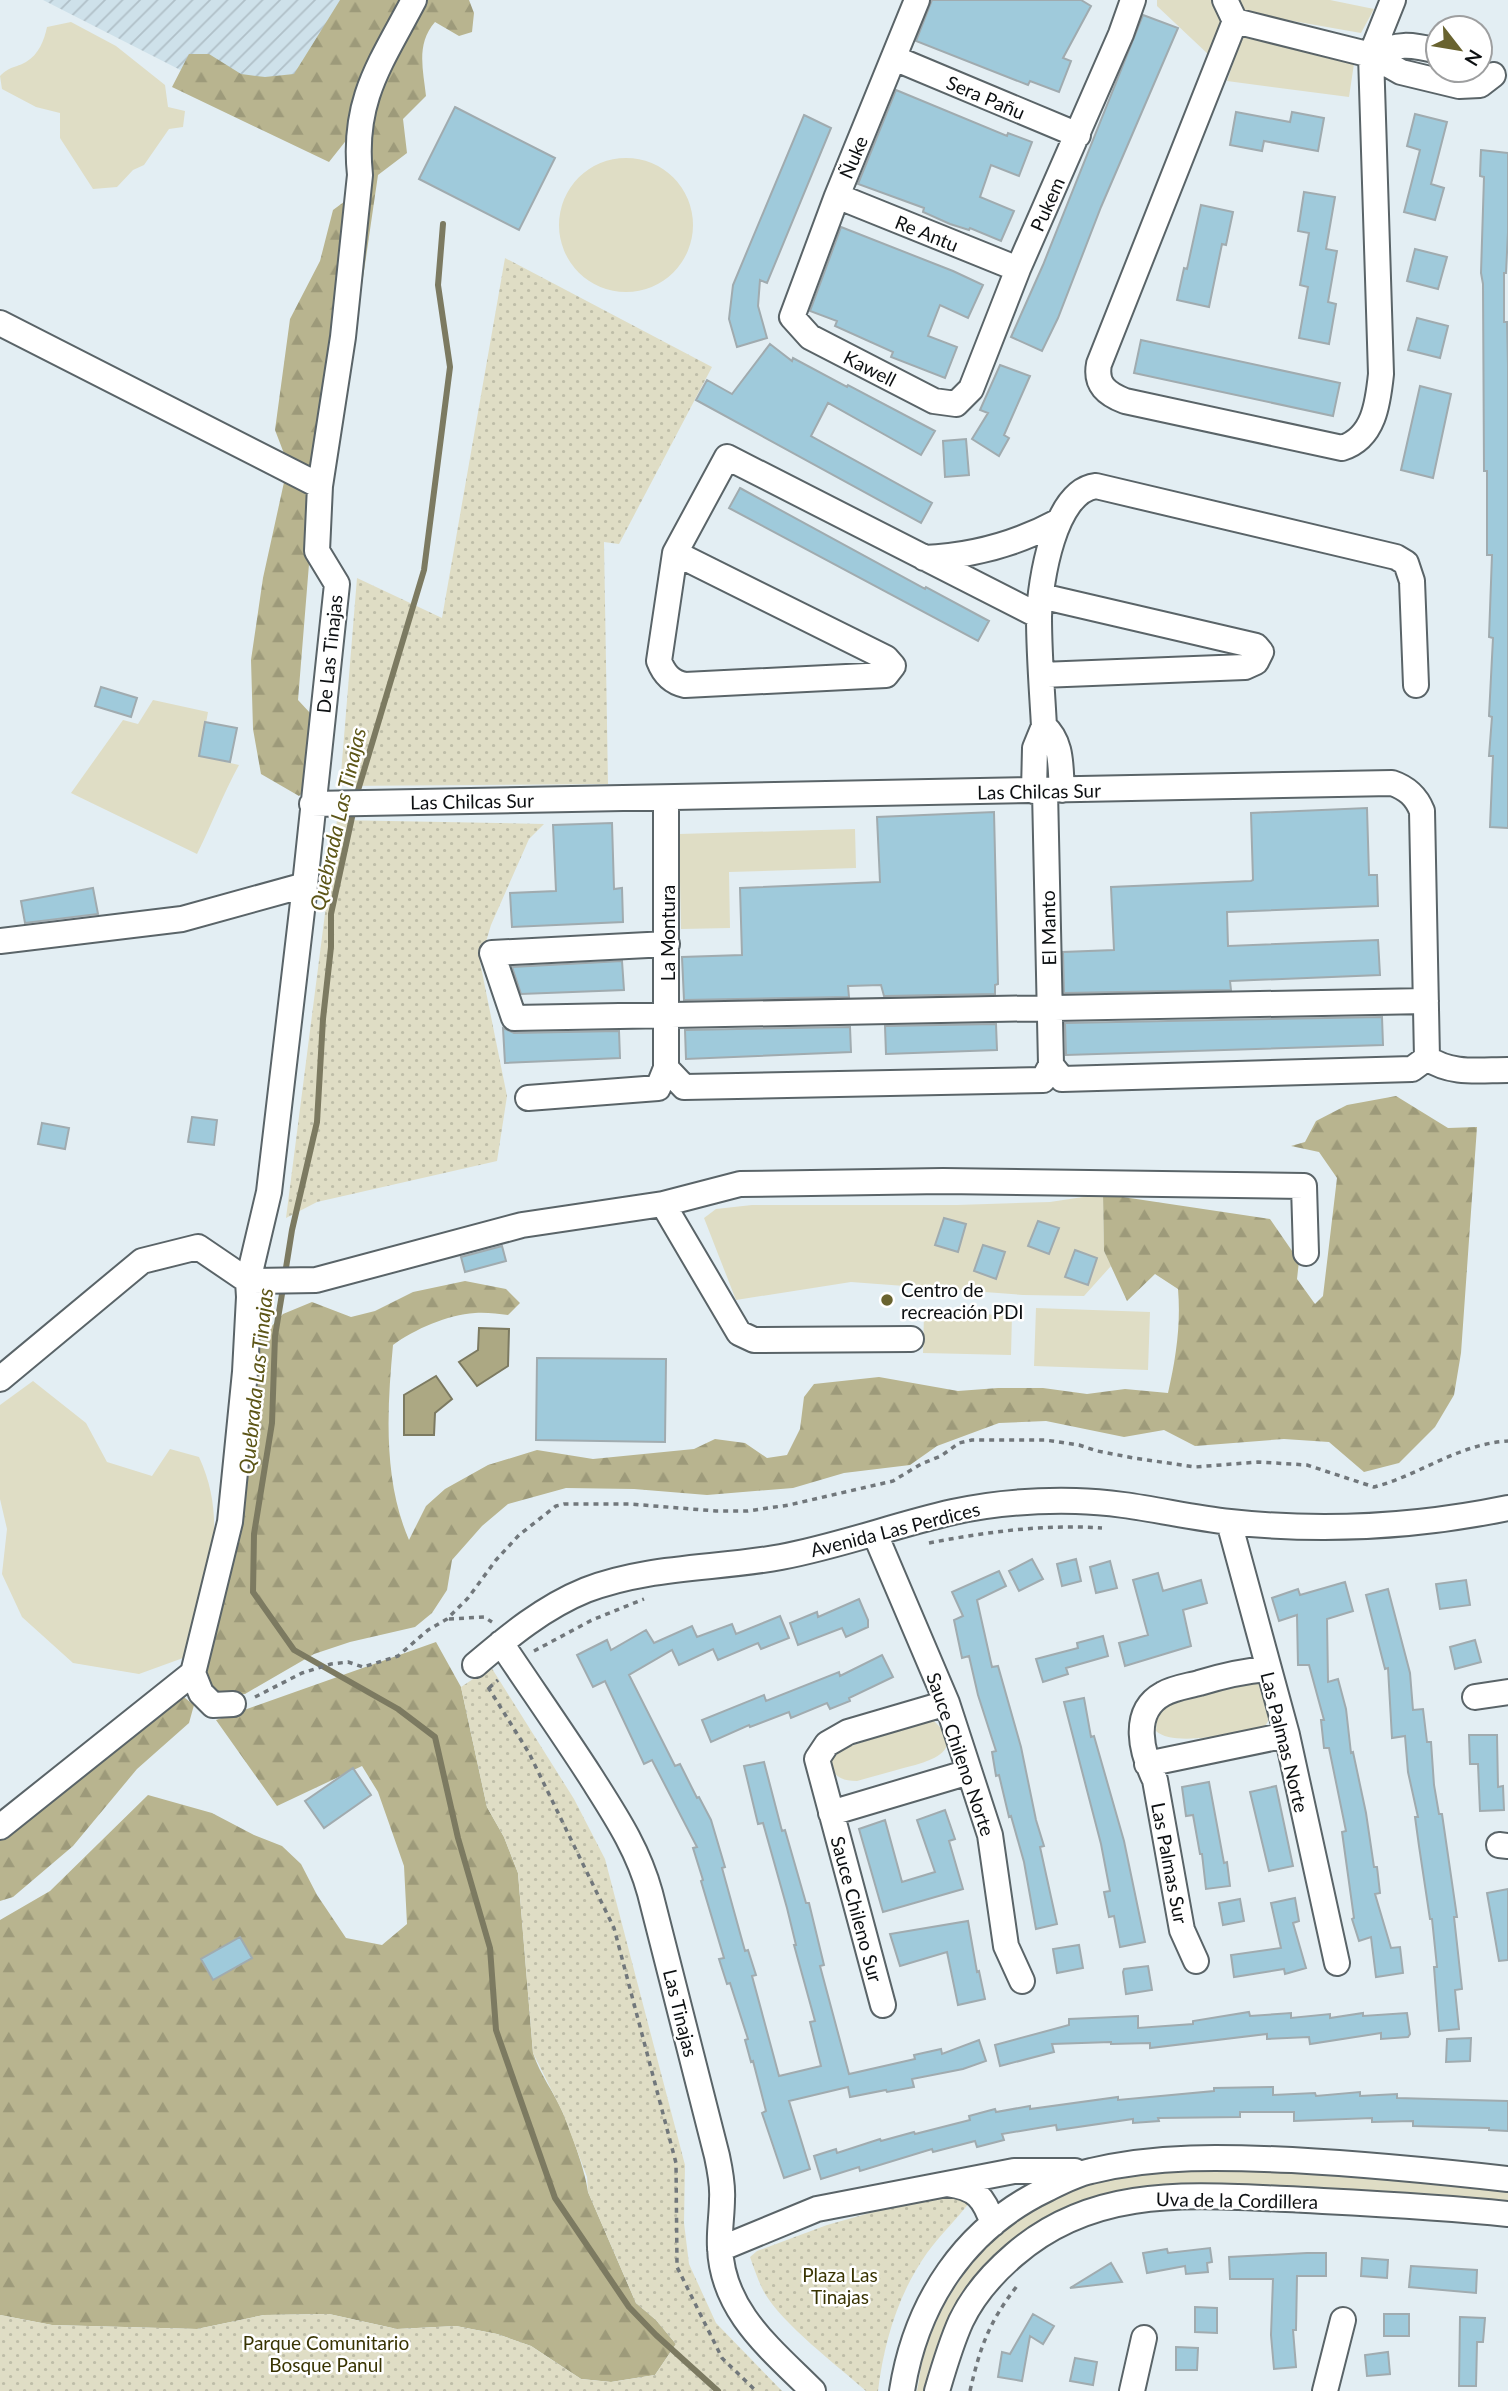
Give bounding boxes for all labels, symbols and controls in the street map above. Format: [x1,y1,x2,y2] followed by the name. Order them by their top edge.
[1424,14,1494,84] north arrow
[1460,46,1488,70] text: N
[943,70,1029,124] street label: Sera Pañu
[834,132,872,182] street label: Ñuke
[1025,173,1069,235] street label: Pukem
[892,210,962,256] street label: Re Antu
[840,345,900,391] street label: Kawell
[311,594,347,714] street label: De Las Tinajas
[304,725,370,913] water label: Quebrada Las Tinajas
[977,778,1101,804] street label: Las Chilcas Sur
[410,788,534,814] street label: Las Chilcas Sur
[656,885,679,981] street label: La Montura
[1036,890,1060,966] street label: El Manto
[901,1278,1024,1323] place label: Centro de recreación PDI
[233,1287,277,1475] water label: Quebrada Las Tinajas
[879,1292,895,1308] marker: Centro de recreación PDI
[808,1497,982,1561] street label: Avenida Las Perdices
[922,1669,1000,1839] street label: Sauce Chileno Norte
[1256,1669,1314,1815] street label: Las Palmas Norte
[1147,1800,1193,1926] street label: Las Palmas Sur
[826,1833,888,1985] street label: Sauce Chileno Sur
[659,1967,703,2059] street label: Las Tinajas
[1156,2187,1318,2213] street label: Uva de la Cordillera
[802,2263,878,2308] park label: Plaza Las Tinajas
[243,2331,409,2376] park label: Parque Comunitario Bosque Panul

